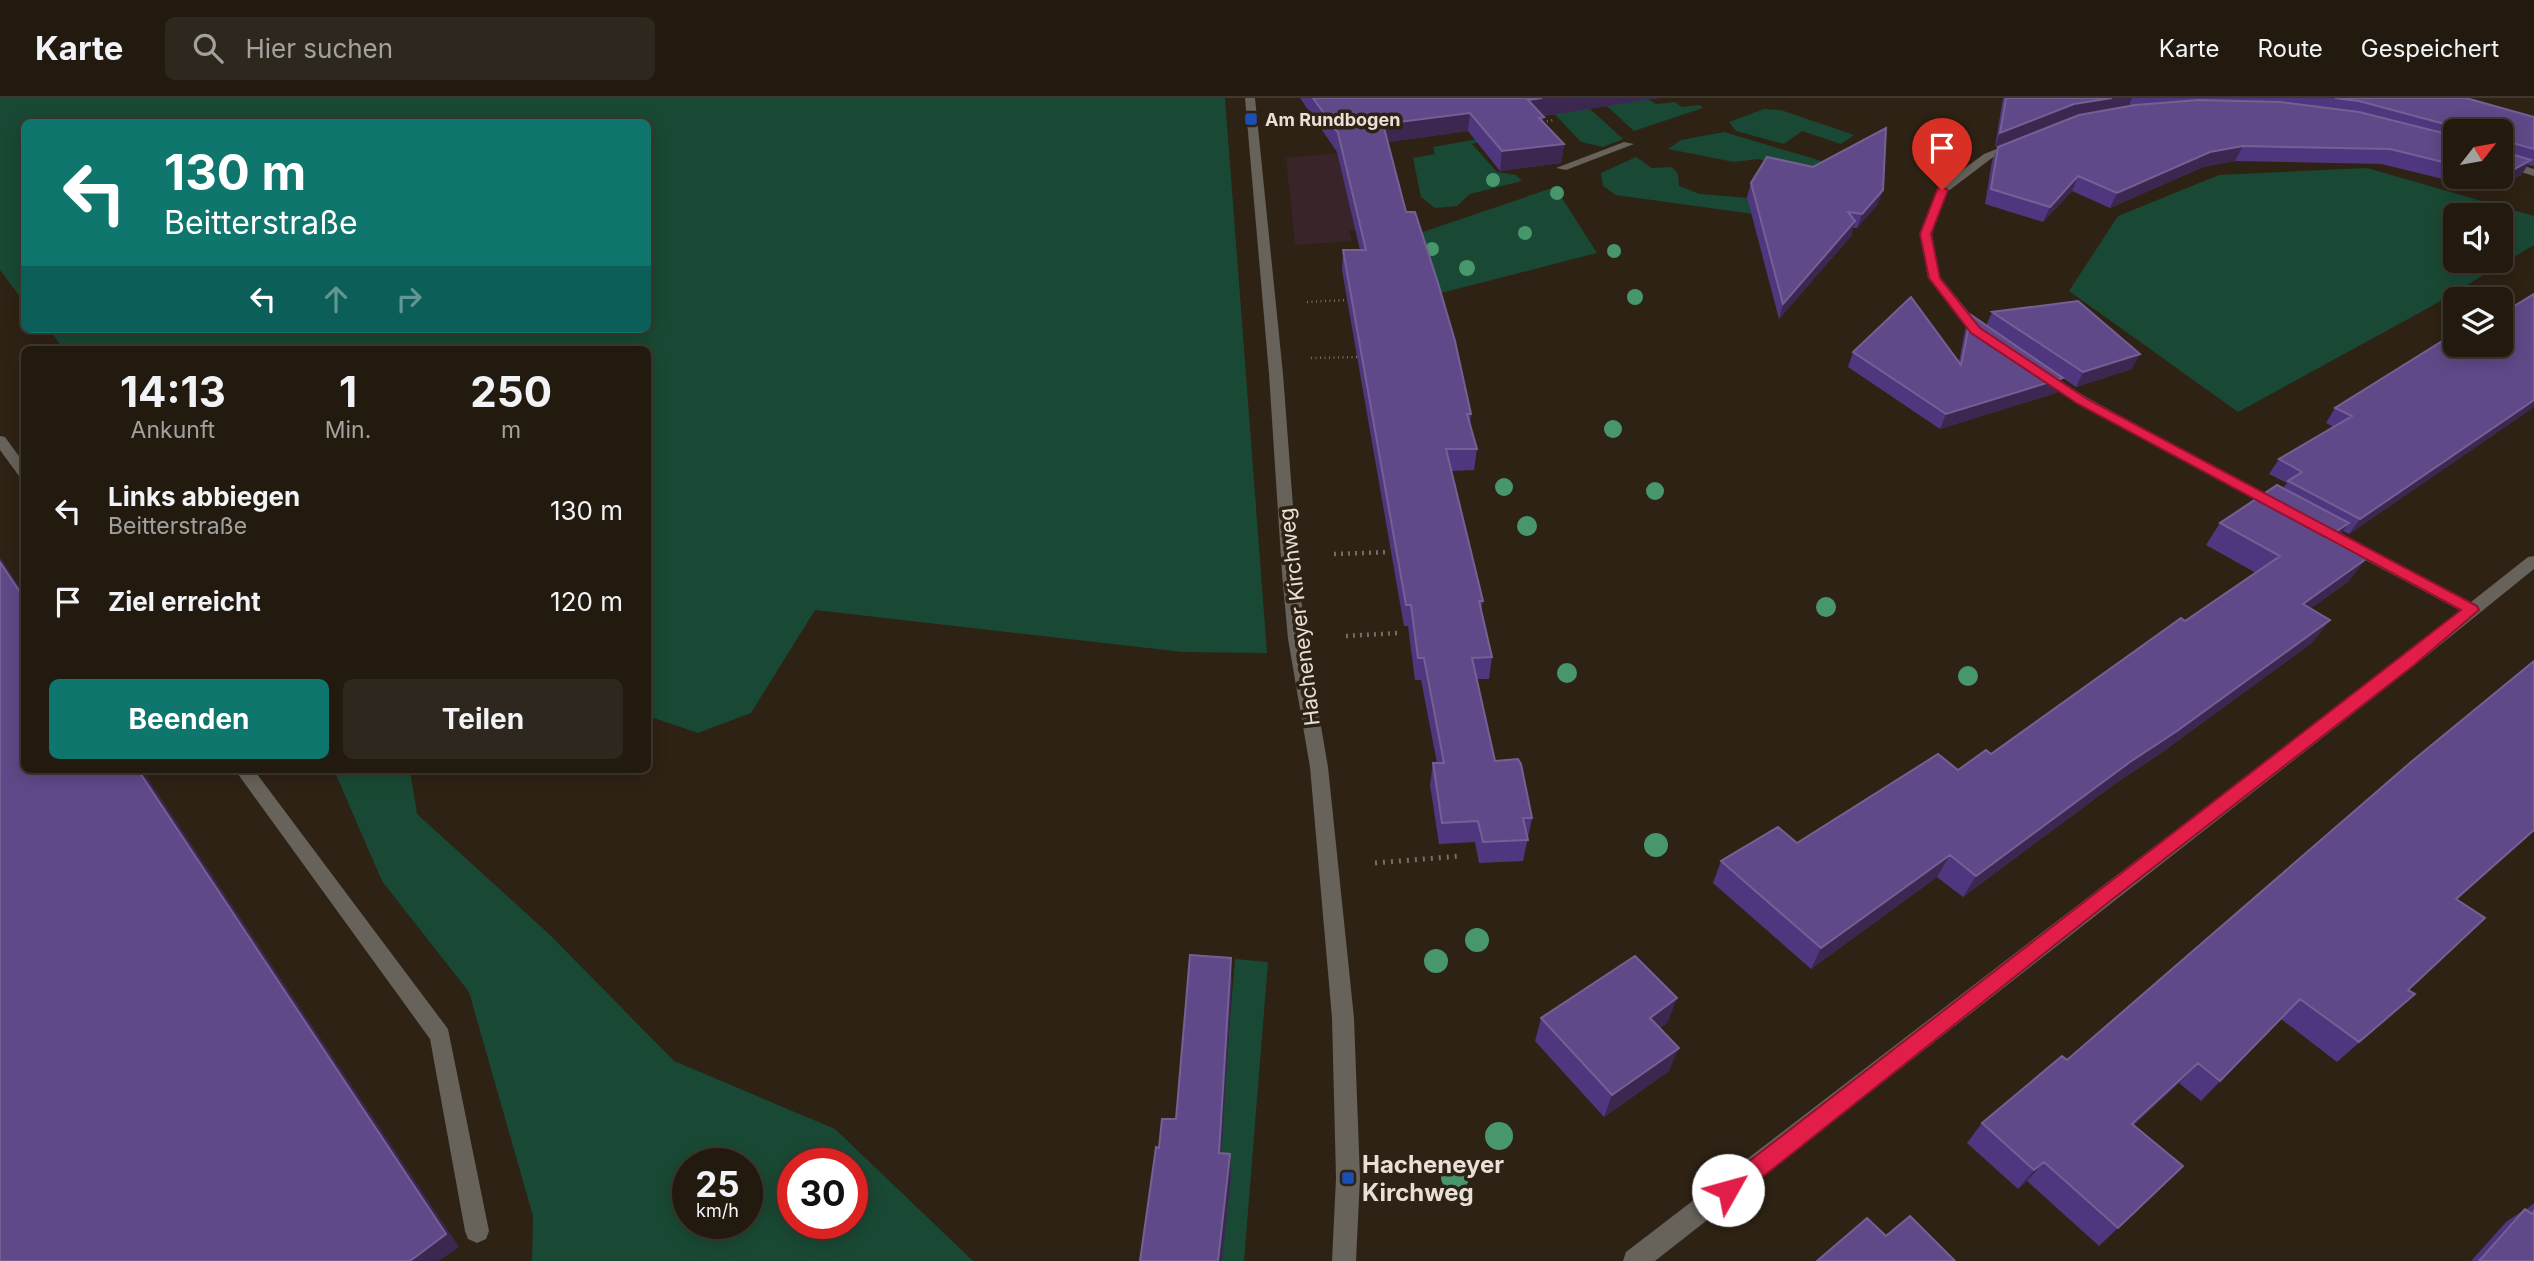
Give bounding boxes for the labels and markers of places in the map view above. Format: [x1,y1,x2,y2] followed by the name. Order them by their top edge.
[1265,109,1400,130] place label: Am Rundbogen
[1243,111,1259,127] marker: Am Rundbogen
[1912,118,1972,190] pin
[1362,1150,1504,1207] place label: Hacheneyer Kirchweg
[1340,1170,1356,1186] marker: Hacheneyer Kirchweg

